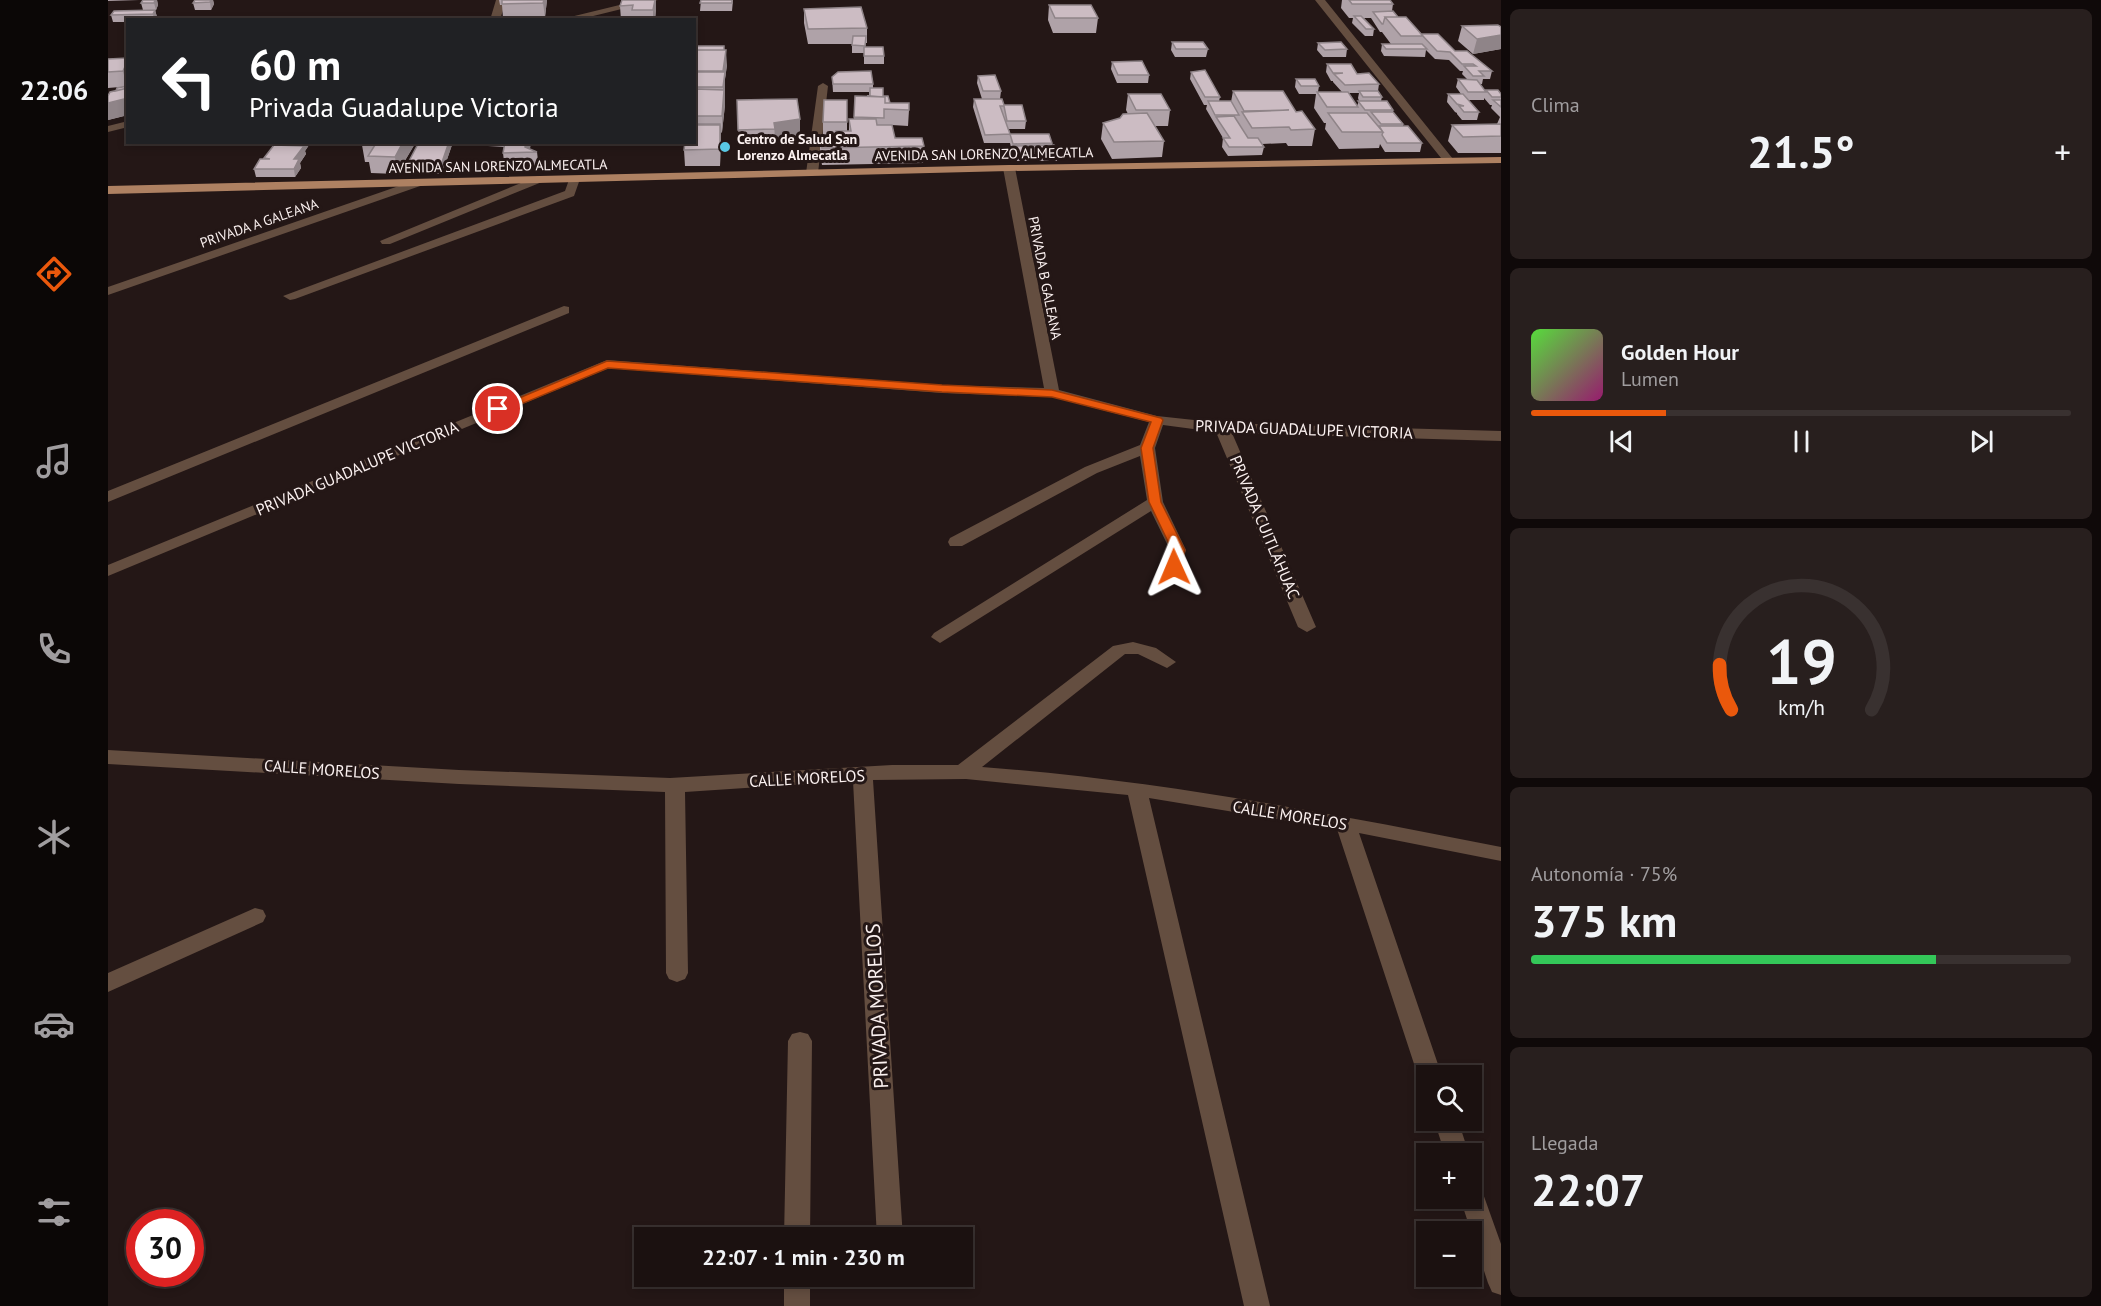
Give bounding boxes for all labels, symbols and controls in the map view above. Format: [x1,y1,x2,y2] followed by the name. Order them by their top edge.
[249,37,341,92] text: 60 m
[150,42,228,120] icon: left
[20,73,88,107] text: 22:06
[249,90,559,124] text: Privada Guadalupe Victoria
[1531,92,1580,118] text: Clima
[1747,122,1855,180] text: 21.5°
[737,130,857,164] place label: Centro de Salud San Lorenzo Almecatla
[1531,130,1548,173] text: −
[2054,130,2071,173] text: +
[718,140,732,154] marker: Centro de Salud San Lorenzo Almecatla
[874,143,1094,165] street label: AVENIDA SAN LORENZO ALMECATLA
[388,155,608,177] street label: AVENIDA SAN LORENZO ALMECATLA
[197,194,321,252] street label: PRIVADA A GALEANA
[1024,215,1066,342] street label: PRIVADA B GALEANA
[33,253,75,295] icon: directions
[1621,338,1739,366] text: Golden Hour
[1621,366,1679,392] text: Lumen
[472,383,523,434] pin
[481,392,514,425] icon: arrive
[1195,415,1414,443] street label: PRIVADA GUADALUPE VICTORIA
[253,416,462,520] street label: PRIVADA GUADALUPE VICTORIA
[1605,425,1638,458] icon: previous
[1785,425,1818,458] icon: pause
[1965,425,1998,458] icon: next
[33,440,75,482] icon: music
[1226,452,1304,602] street label: PRIVADA CUITLÁHUAC
[1142,535,1206,599] position arrow
[1766,620,1836,701] text: 19
[33,628,75,670] icon: phone
[1777,693,1824,721] text: km/h
[264,755,380,783] street label: CALLE MORELOS
[749,765,865,791] street label: CALLE MORELOS
[1231,796,1349,834] street label: CALLE MORELOS
[33,816,75,858] icon: climate
[1531,861,1677,887] text: Autonomía · 75%
[1531,891,1677,949] text: 375 km
[860,923,894,1089] street label: PRIVADA MORELOS
[33,1003,75,1045] icon: car
[1416,1065,1482,1287] map controls
[1416,1065,1482,1131] button: search
[1531,1130,1598,1156] text: Llegada
[1416,1143,1482,1209] button: +
[1531,1160,1645,1218] text: 22:07
[33,1191,75,1233] icon: filters
[126,1209,204,1287] speed limit sign: 30
[1416,1221,1482,1287] button: −
[702,1243,905,1271] text: 22:07 · 1 min · 230 m

